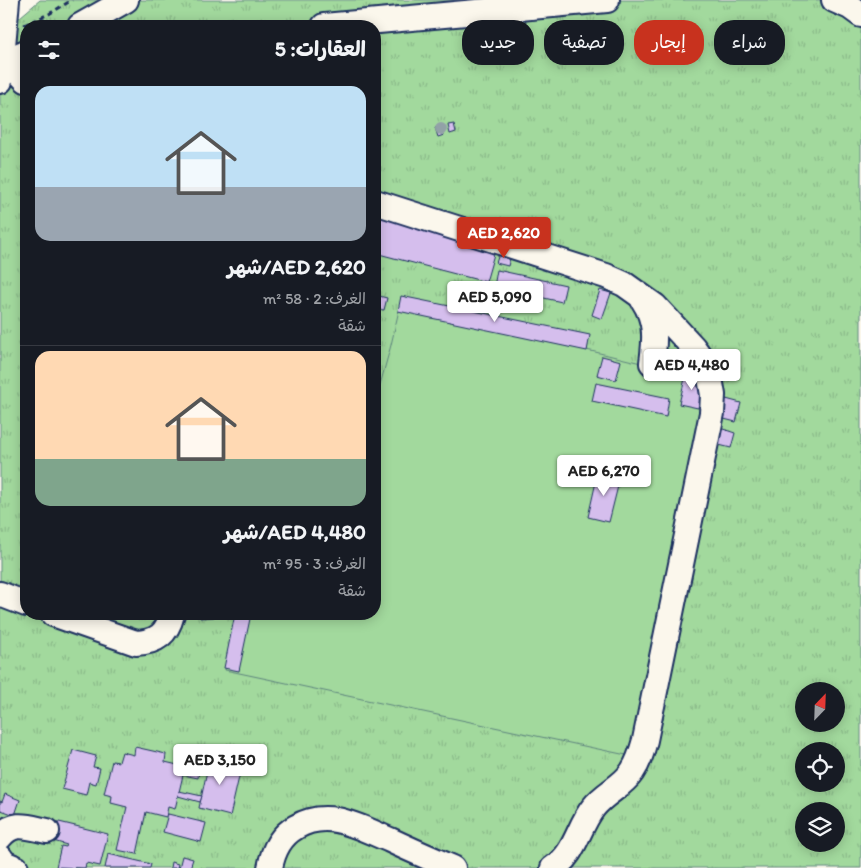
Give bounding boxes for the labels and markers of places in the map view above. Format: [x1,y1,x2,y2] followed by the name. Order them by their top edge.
[447,216,561,259] pin: AED 2,620
[438,280,552,323] pin: AED 5,090
[635,348,749,391] pin: AED 4,480
[547,454,661,497] pin: AED 6,270
[163,744,277,786] pin: AED 3,150

